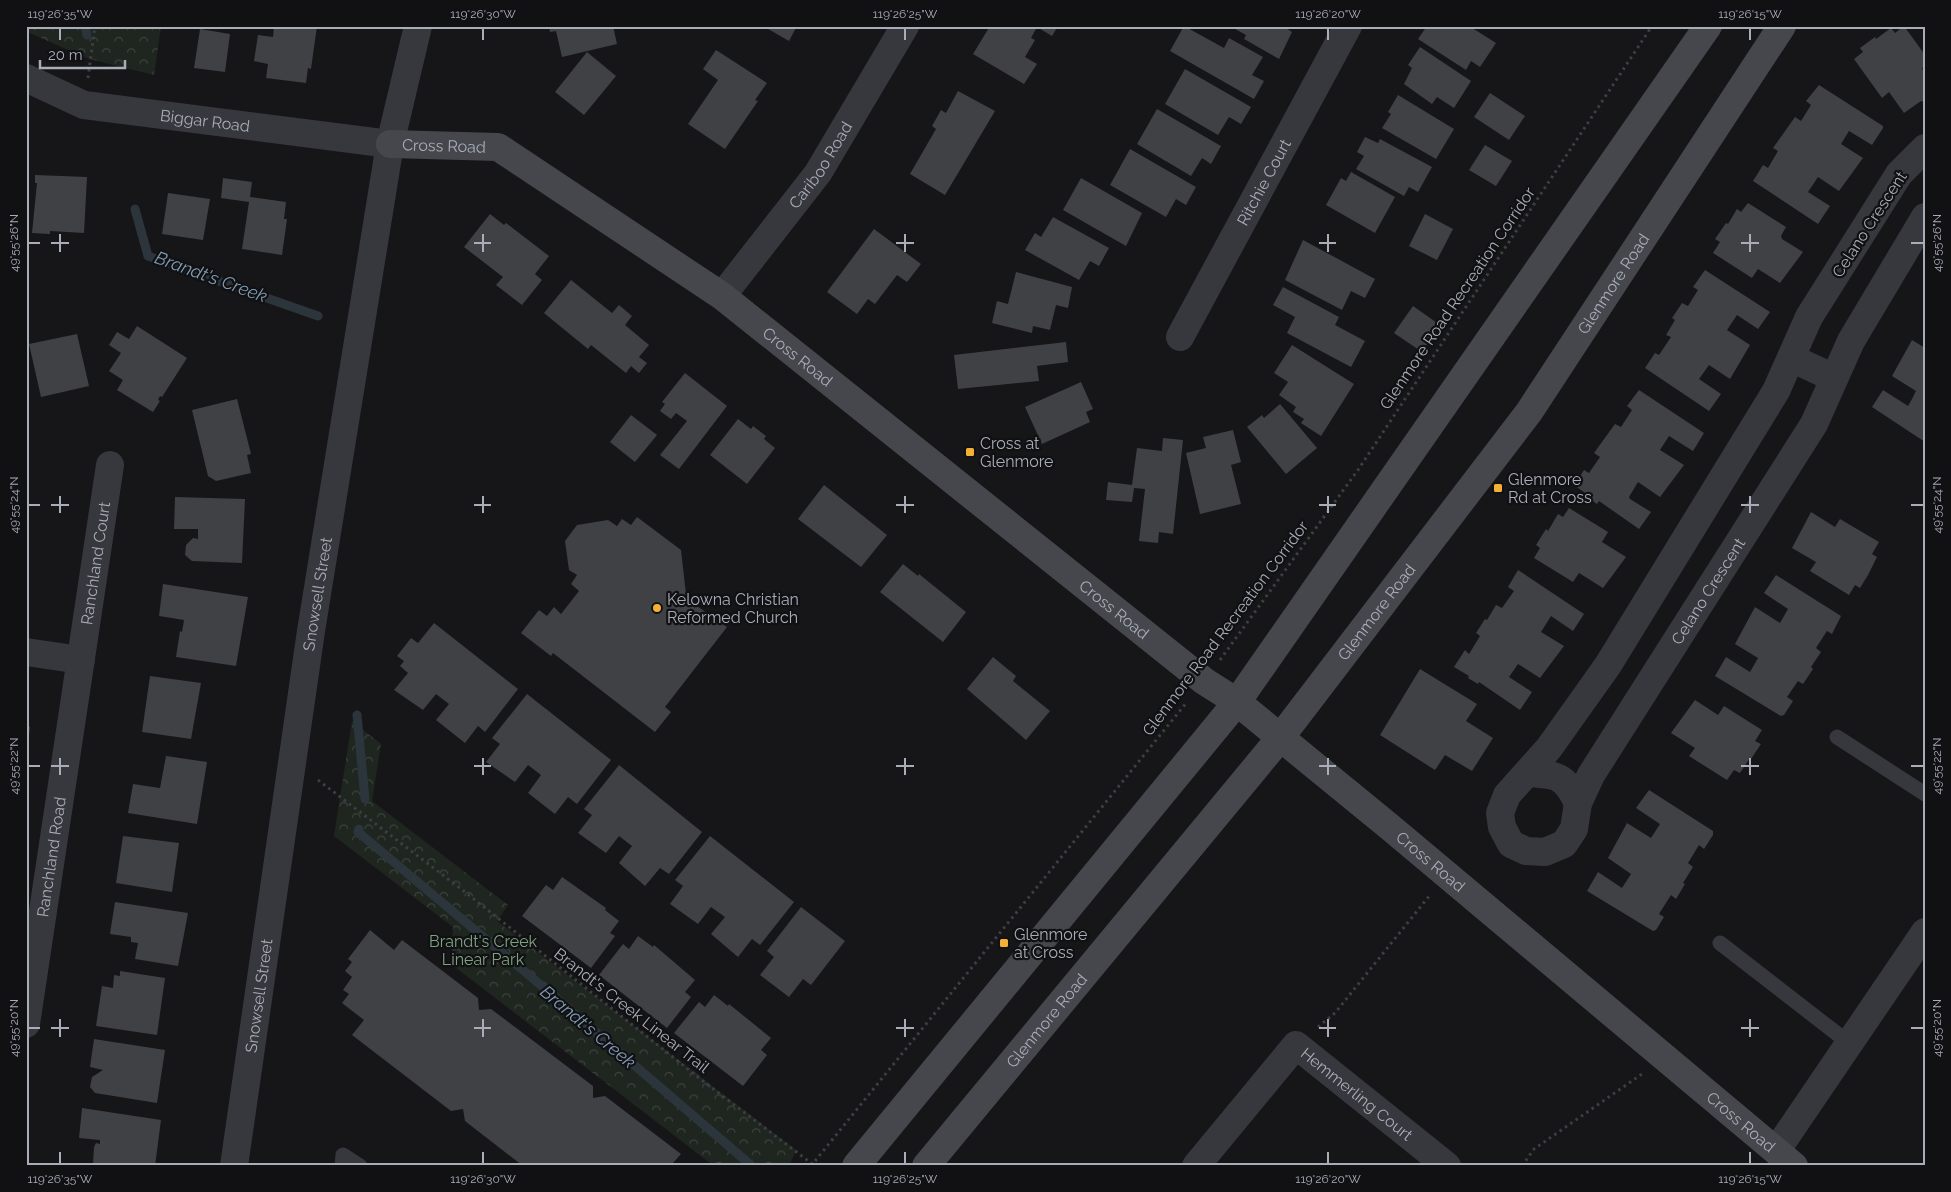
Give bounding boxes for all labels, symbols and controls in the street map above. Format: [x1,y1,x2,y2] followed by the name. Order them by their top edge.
[28,7,93,21] text: 119°26'35"W
[450,7,516,21] text: 119°26'30"W
[873,7,938,21] text: 119°26'25"W
[1295,7,1361,21] text: 119°26'20"W
[1718,7,1782,21] text: 119°26'15"W
[40,38,125,70] scale bar
[48,46,83,64] text: 20 m
[159,106,251,136] street label: Biggar Road
[785,118,856,212] street label: Cariboo Road
[402,135,486,157] street label: Cross Road
[1233,135,1295,229] street label: Ritchie Court
[1828,167,1911,281] street label: Celano Crescent
[1376,183,1539,413] street label: Glenmore Road Recreation Corridor
[7,214,21,272] text: 49°55'26"N
[1930,214,1944,272] text: 49°55'26"N
[1574,230,1653,338] street label: Glenmore Road
[152,247,270,307] water label: Brandt's Creek
[759,323,836,390] street label: Cross Road
[980,434,1054,471] place label: Cross at Glenmore
[964,446,976,458] marker: Cross at Glenmore
[1508,470,1592,507] place label: Glenmore Rd at Cross
[7,476,21,534] text: 49°55'24"N
[1930,476,1944,534] text: 49°55'24"N
[1492,482,1504,494] marker: Glenmore Rd at Cross
[77,500,114,626] street label: Ranchland Court
[1138,517,1313,739] street label: Glenmore Road Recreation Corridor
[1667,534,1750,648] street label: Celano Crescent
[299,535,336,652] street label: Snowsell Street
[1334,560,1419,664] street label: Glenmore Road
[1075,576,1153,643] street label: Cross Road
[667,590,799,627] place label: Kelowna Christian Reformed Church
[651,602,663,614] marker: Kelowna Christian Reformed Church
[7,738,21,794] text: 49°55'22"N
[1930,738,1944,794] text: 49°55'22"N
[33,795,70,918] street label: Ranchland Road
[1392,828,1469,896] street label: Cross Road
[1014,925,1088,962] place label: Glenmore at Cross
[429,932,538,969] park label: Brandt's Creek Linear Park
[241,937,277,1054] street label: Snowsell Street
[998,937,1010,949] marker: Glenmore at Cross
[550,943,714,1077] street label: Brandt's Creek Linear Trail
[1003,970,1091,1071] street label: Glenmore Road
[536,981,640,1073] water label: Brandt's Creek
[7,999,21,1057] text: 49°55'20"N
[1930,999,1944,1057] text: 49°55'20"N
[1297,1044,1417,1145] street label: Hemmerling Court
[1703,1088,1779,1156] street label: Cross Road
[28,1172,93,1186] text: 119°26'35"W
[450,1172,516,1186] text: 119°26'30"W
[873,1172,938,1186] text: 119°26'25"W
[1295,1172,1361,1186] text: 119°26'20"W
[1718,1172,1782,1186] text: 119°26'15"W

